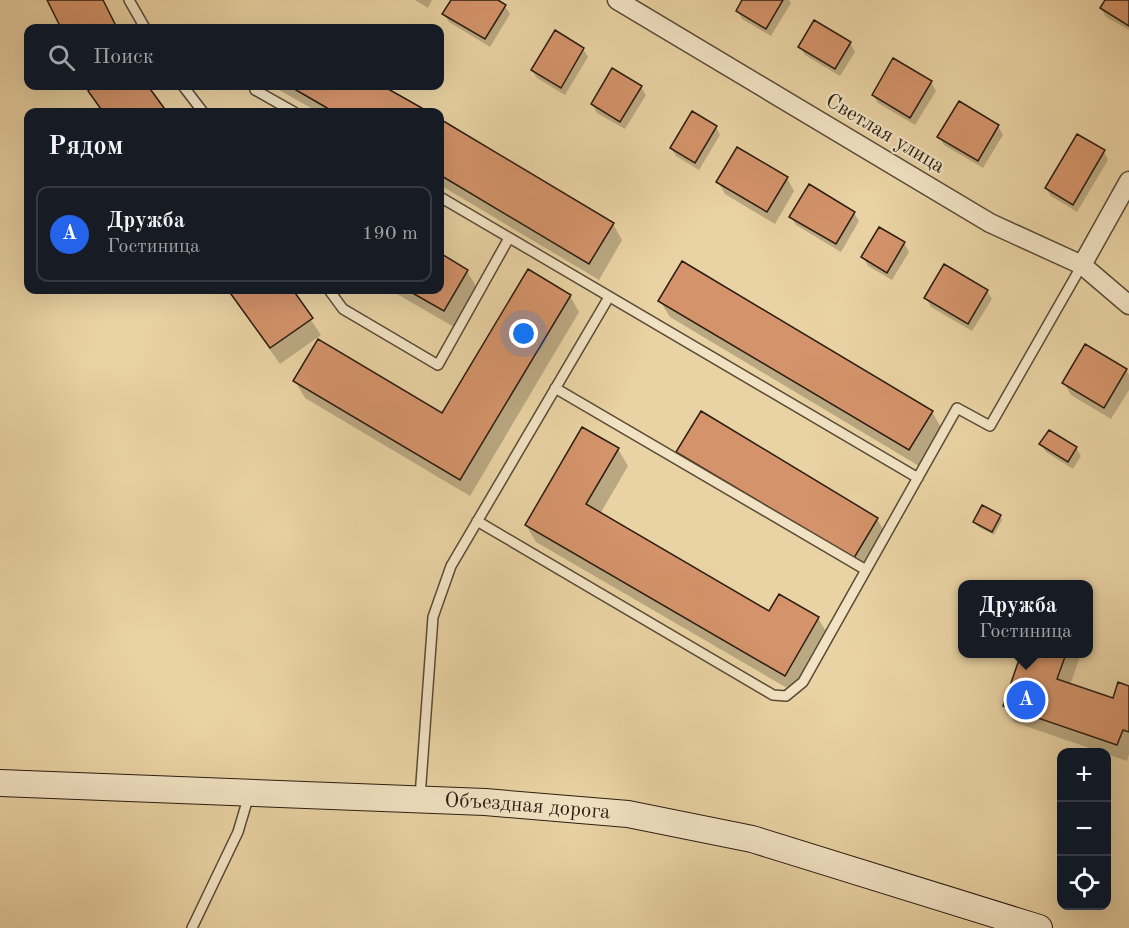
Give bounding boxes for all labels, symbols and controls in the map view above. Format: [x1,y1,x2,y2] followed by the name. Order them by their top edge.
[24,24,444,90] search box
[45,41,78,74] icon: search
[93,46,154,68] text: Поиск
[822,90,948,178] street label: Светлая улица
[48,134,123,160] text: Рядом
[107,210,185,232] text: Дружба
[62,224,77,244] text: A
[362,224,418,244] text: 190 m
[107,237,200,257] text: Гостиница
[509,319,538,348] your location
[958,580,1093,658] popup
[979,595,1057,617] text: Дружба
[979,622,1072,642] text: Гостиница
[1006,678,1046,722] pin: A
[1057,748,1111,910] map controls
[1057,748,1111,802] button: +
[444,790,611,823] street label: Объездная дорога
[1057,802,1111,856] button: −
[1057,856,1111,910] button: locate

